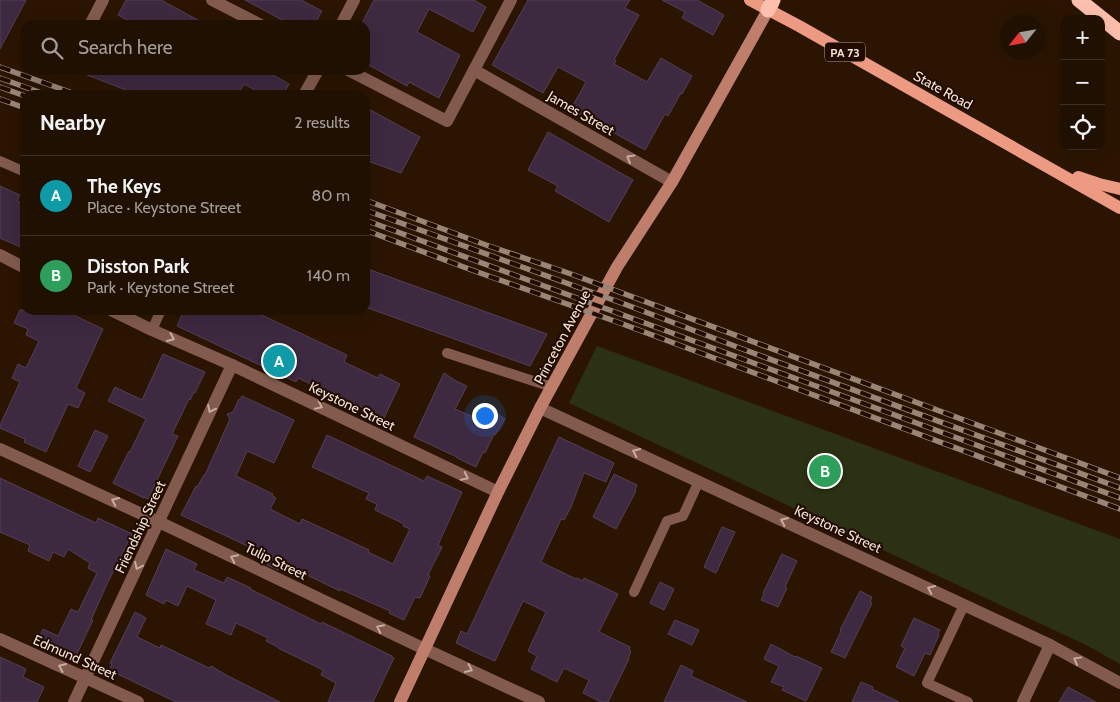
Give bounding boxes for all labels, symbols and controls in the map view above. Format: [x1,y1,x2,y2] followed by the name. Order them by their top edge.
[1000,15,1045,60] north arrow
[1060,15,1105,150] map controls
[1060,15,1105,60] button: +
[20,20,370,75] search box
[38,34,66,62] icon: search
[78,36,172,59] text: Search here
[825,42,865,62] road number: PA 73
[1060,60,1105,105] button: −
[910,66,976,114] street label: State Road
[543,86,618,140] street label: James Street
[1060,105,1105,150] button: locate
[40,110,106,135] text: Nearby
[294,113,350,132] text: 2 results
[626,154,635,164] one-way arrow
[87,175,161,198] text: The Keys
[51,186,61,205] text: A
[312,186,350,205] text: 80 m
[87,198,241,217] text: Place · Keystone Street
[87,255,189,278] text: Disston Park
[51,266,61,285] text: B
[307,266,350,285] text: 140 m
[87,278,234,297] text: Park · Keystone Street
[530,287,594,387] street label: Princeton Avenue
[166,332,175,343] one-way arrow
[263,342,295,380] pin: A
[306,377,398,435] street label: Keystone Street
[313,400,322,410] one-way arrow
[472,403,498,429] your location
[207,404,218,413] one-way arrow
[632,448,641,458] one-way arrow
[809,452,841,490] pin: B
[460,470,469,481] one-way arrow
[111,478,169,576] street label: Friendship Street
[111,497,120,508] one-way arrow
[792,501,885,557] street label: Keystone Street
[780,516,789,527] one-way arrow
[242,538,310,584] street label: Tulip Street
[230,553,239,564] one-way arrow
[134,561,145,570] one-way arrow
[927,585,936,596] one-way arrow
[376,624,385,634] one-way arrow
[30,631,120,684] street label: Edmund Street
[1074,656,1083,666] one-way arrow
[58,663,67,674] one-way arrow
[463,663,472,673] one-way arrow

